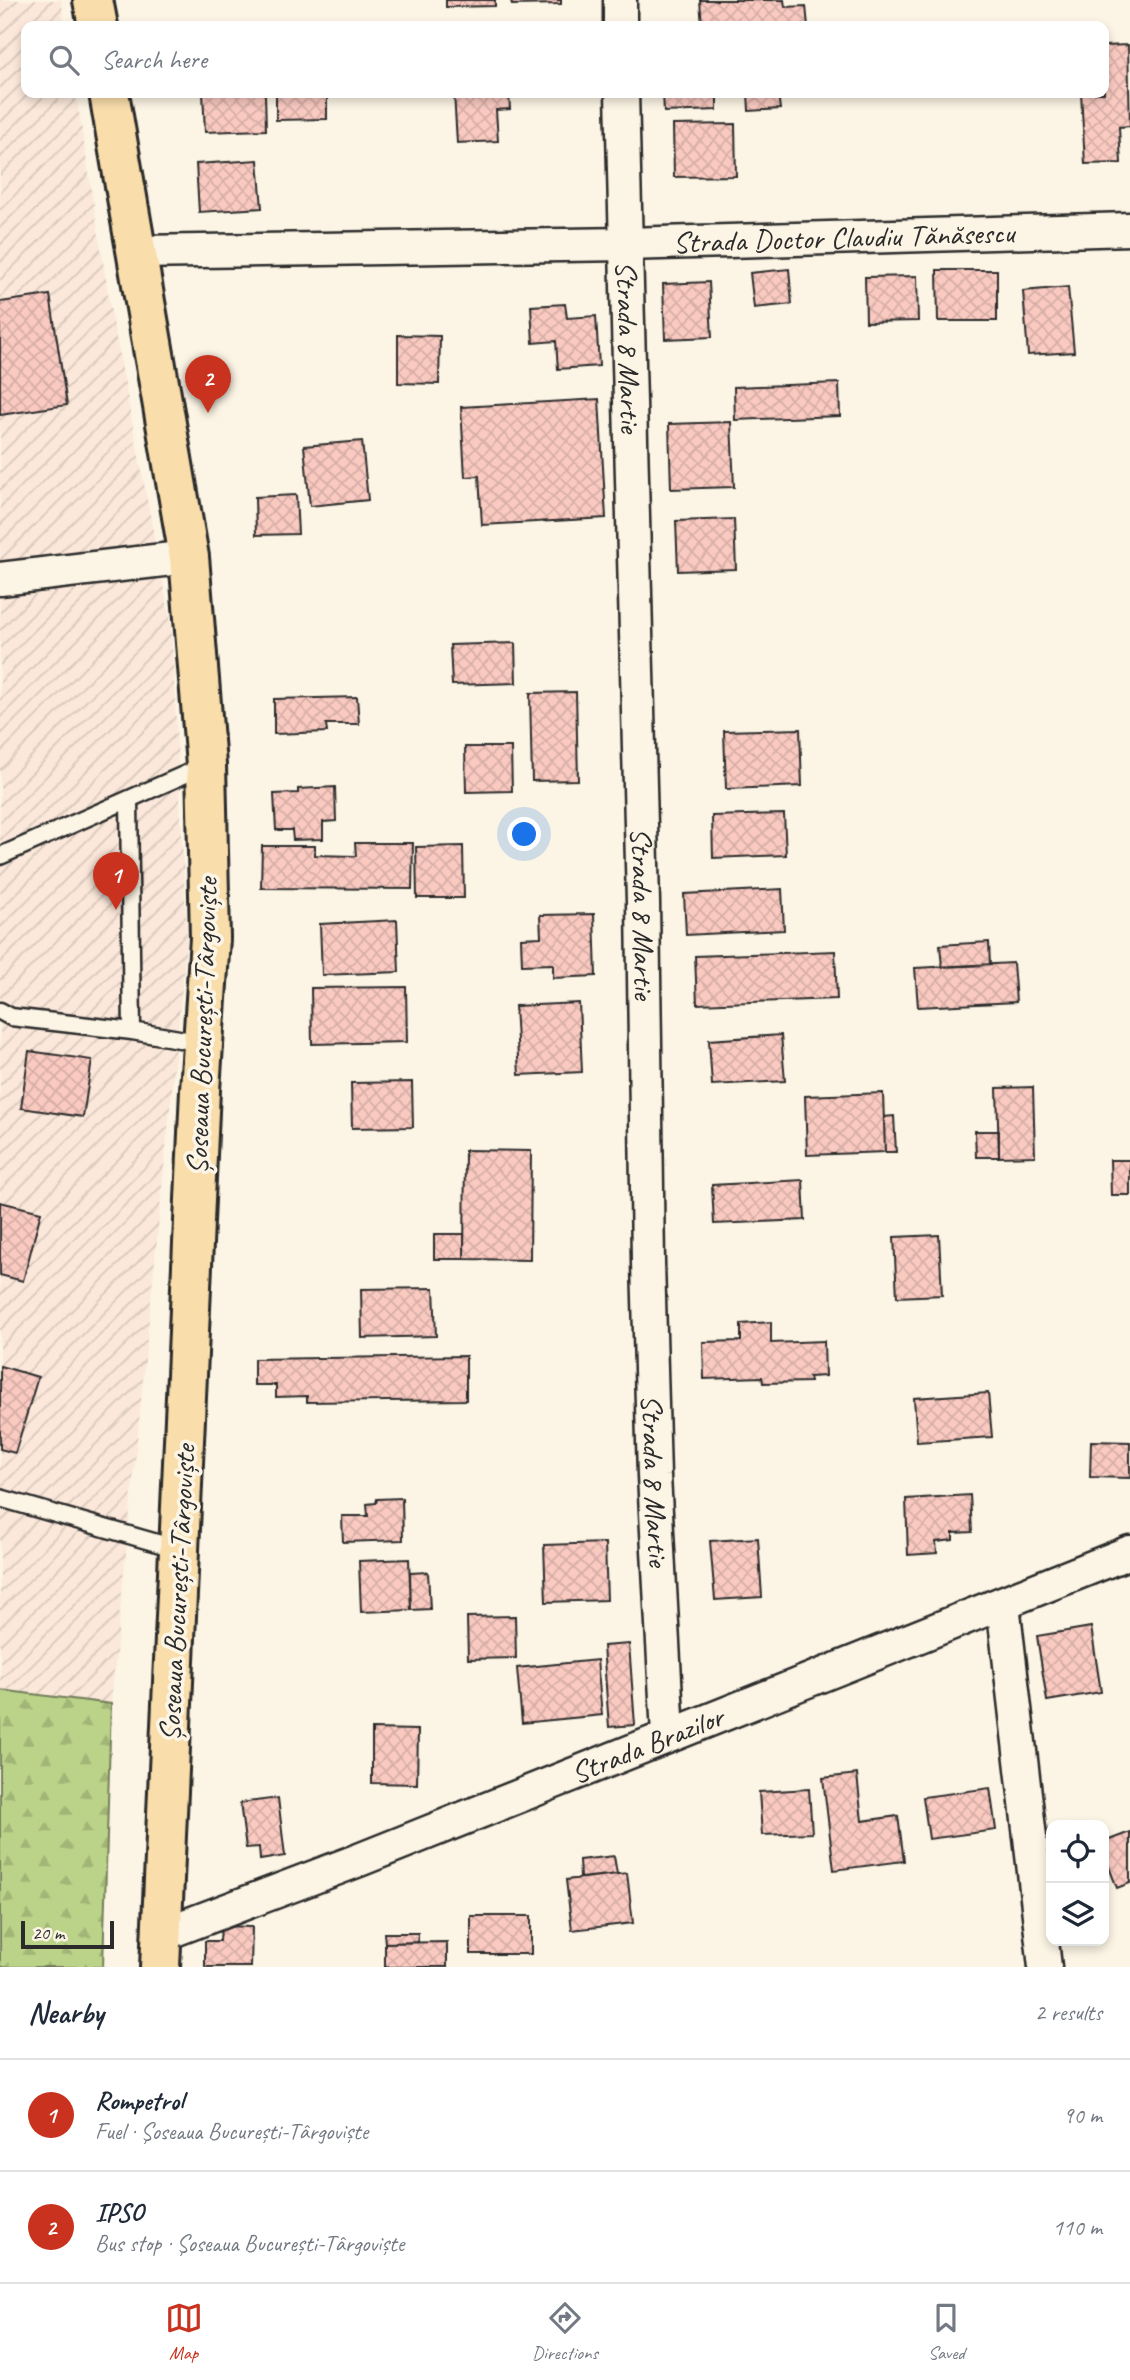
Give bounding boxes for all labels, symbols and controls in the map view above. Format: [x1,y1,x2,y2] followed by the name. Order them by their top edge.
[21,21,1109,98] search box
[45,41,83,79] icon: search
[101,43,207,76] text: Search here
[672,213,1017,262] street label: Strada Doctor Claudiu Tănăsescu
[607,261,650,436] street label: Strada 8 Martie
[185,355,231,413] pin: 2
[507,817,541,851] your location
[622,827,663,1002] street label: Strada 8 Martie
[93,852,139,910] pin: 1
[178,875,226,1175] street label: Șoseaua București-Târgoviște
[633,1394,678,1570] street label: Strada 8 Martie
[150,1442,204,1742] street label: Șoseaua București-Târgoviște
[566,1696,732,1792] street label: Strada Brazilor
[1046,1820,1109,1946] map controls
[1046,1820,1109,1883] button: locate
[1046,1883,1109,1946] button: layers
[21,1918,114,1950] scale bar
[32,1921,64,1945] text: 20 m
[28,1994,104,2032] text: Nearby
[1035,1998,1102,2027] text: 2 results
[95,2084,184,2117] text: Rompetrol
[46,2101,56,2130] text: 1
[1063,2101,1102,2130] text: 90 m
[95,2117,368,2146] text: Fuel · Șoseaua București-Târgoviște
[95,2196,143,2229] text: IPSO
[46,2213,56,2242] text: 2
[1053,2213,1102,2242] text: 110 m
[95,2229,404,2258] text: Bus stop · Șoseaua București-Târgoviște
[165,2299,203,2365] tab: Map
[532,2299,598,2365] tab: Directions
[927,2299,965,2365] tab: Saved

